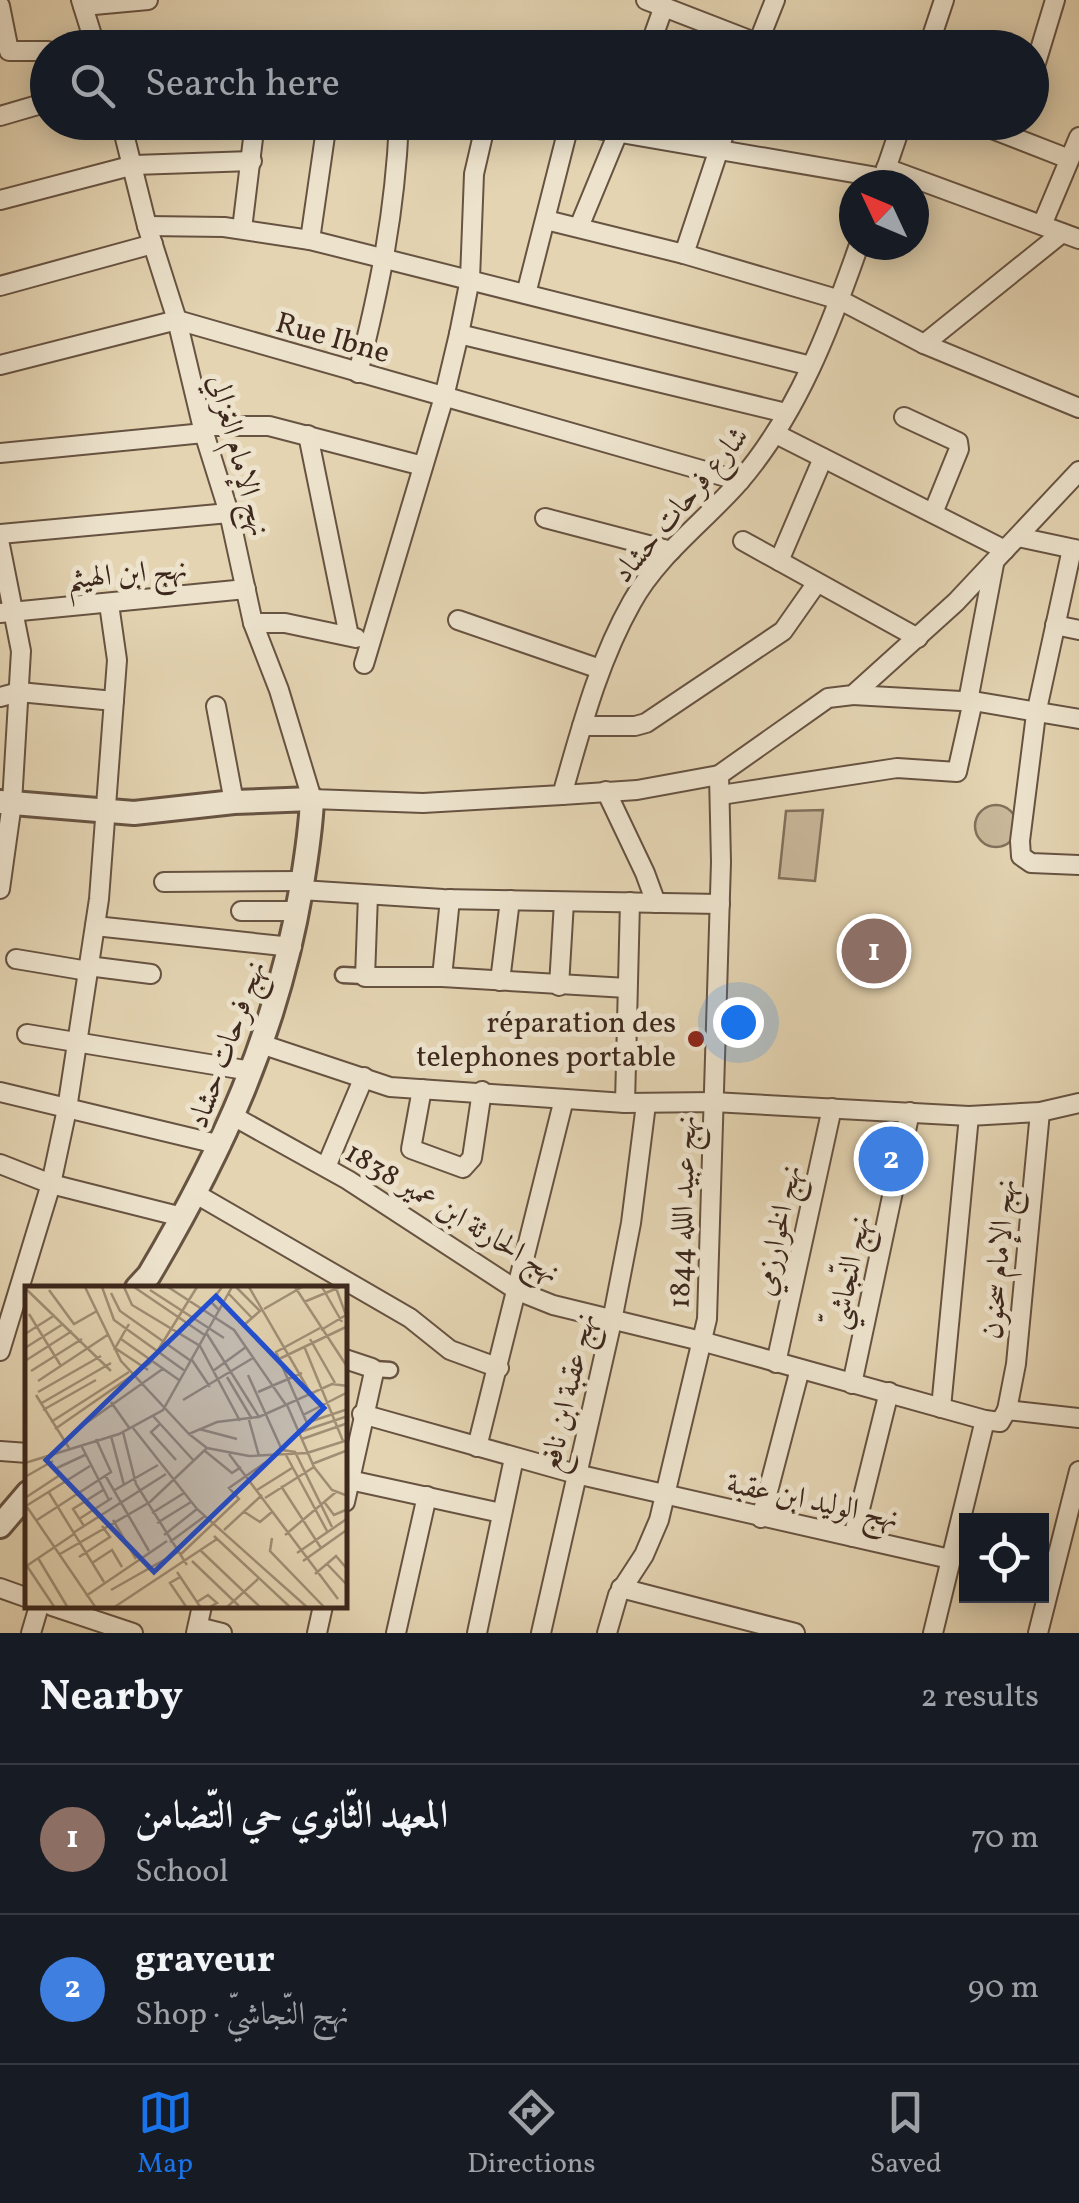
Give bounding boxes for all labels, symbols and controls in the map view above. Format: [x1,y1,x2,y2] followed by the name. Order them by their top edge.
[30,30,1049,140] search box
[65,58,120,113] icon: search
[145,59,340,112] text: Search here
[839,170,929,260] north arrow
[271,303,394,375] street label: Rue Ibne
[192,370,280,542] street label: نهج الإمام الغزالي
[603,418,761,594] street label: شارع فرحات حشاد
[65,549,190,607] street label: نهج ابن الهيثم
[842,914,906,988] pin: 1
[178,955,281,1136] street label: نهج فرحات حشاد
[713,997,764,1048] your location
[416,1003,676,1079] place label: réparation des telephones portable
[685,1028,707,1050] marker: réparation des telephones portable
[660,1115,712,1310] street label: نهج عبيد اللله 1844
[858,1122,924,1196] pin: 2
[334,1133,568,1298] street label: نهج الحارثة ابن عمير 1838
[745,1161,817,1301] street label: نهج الخوارزمي
[972,1177,1032,1341] street label: نهج الإمام سحنون
[816,1211,887,1334] street label: نهج النّجاشيّ
[25,1286,348,1608] inset map
[530,1309,612,1477] street label: نهج عقبة ابن نافع
[722,1463,903,1545] street label: نهج الوليد ابن عقبة
[959,1513,1049,1603] map controls
[959,1513,1049,1603] button: locate
[40,1669,183,1728] text: Nearby
[921,1676,1039,1720] text: 2 results
[135,1791,448,1844] text: المعهد الثّانوي حي التّضامن
[66,1817,79,1861] text: 1
[971,1817,1039,1861] text: 70 m
[135,1851,229,1895] text: School
[135,1935,275,1988] text: graveur
[64,1967,81,2011] text: 2
[968,1967,1039,2011] text: 90 m
[135,1994,349,2038] text: Shop · نهج النّجاشيّ
[137,2085,193,2184] tab: Map
[467,2085,596,2184] tab: Directions
[870,2085,942,2184] tab: Saved

